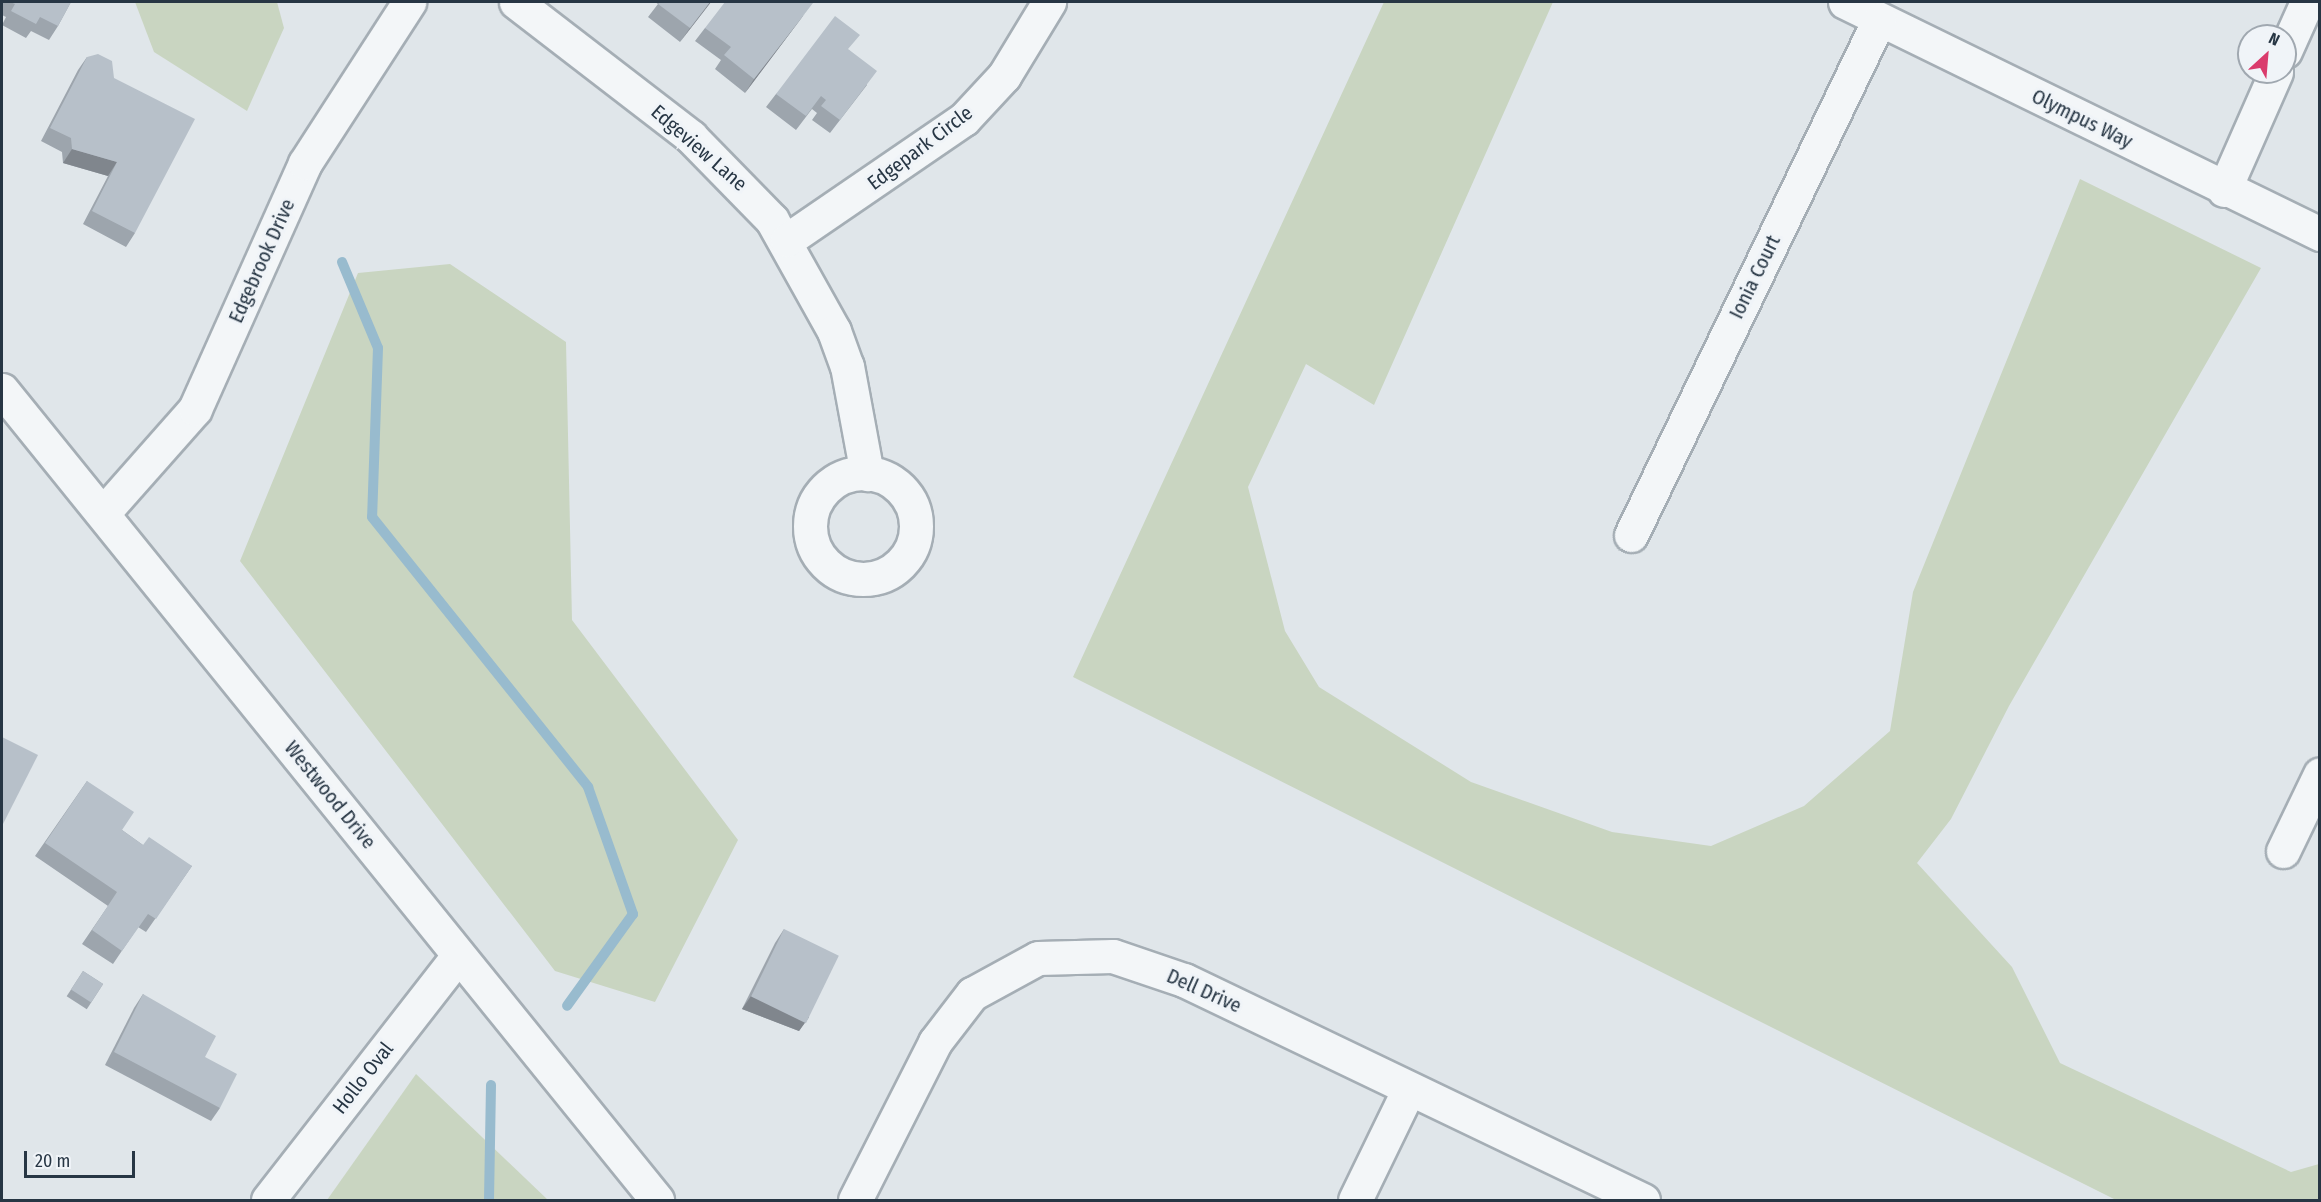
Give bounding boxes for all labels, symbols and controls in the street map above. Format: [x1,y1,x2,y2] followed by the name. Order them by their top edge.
[2237,24,2297,84] north arrow
[2266,29,2283,50] text: N
[2028,84,2136,154] street label: Olympus Way
[646,100,752,196] street label: Edgeview Lane
[863,101,977,195] street label: Edgepark Circle
[224,195,300,327] street label: Edgebrook Drive
[1724,231,1786,323] street label: Ionia Court
[279,736,381,854] street label: Westwood Drive
[1163,964,1245,1018] street label: Dell Drive
[328,1037,398,1119] street label: Hollo Oval
[27,1139,138,1177] scale bar
[35,1150,70,1172] text: 20 m

